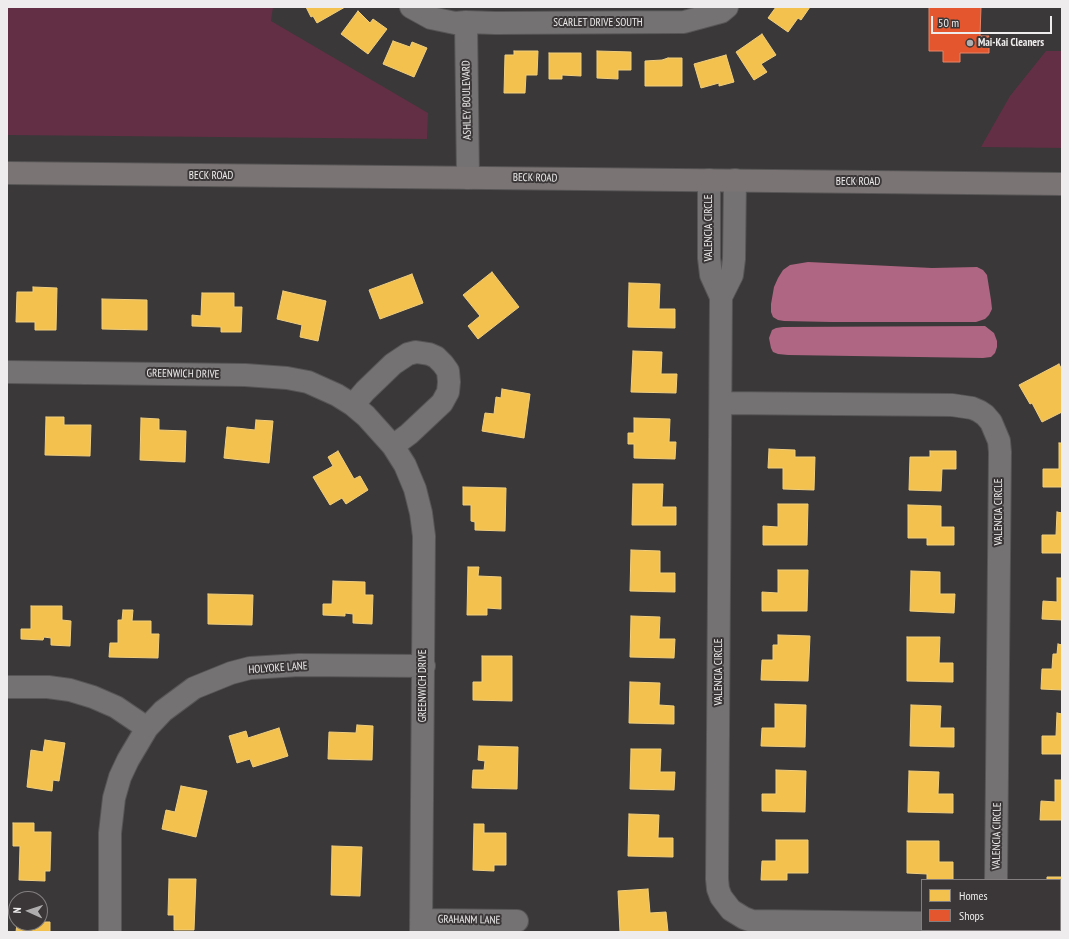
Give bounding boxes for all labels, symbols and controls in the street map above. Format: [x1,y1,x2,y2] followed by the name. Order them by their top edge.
[933,8,1054,34] scale bar
[938,15,959,30] text: 50 m
[553,16,643,30] street label: SCARLET DRIVE SOUTH
[978,36,1044,50] place label: Mai-Kai Cleaners
[965,38,975,48] marker: Mai-Kai Cleaners
[460,60,474,140] street label: ASHLEY BOULEVARD
[189,169,233,183] street label: BECK ROAD
[513,171,557,185] street label: BECK ROAD
[836,175,880,189] street label: BECK ROAD
[702,194,716,262] street label: VALENCIA CIRCLE
[147,367,219,381] street label: GREENWICH DRIVE
[992,478,1006,546] street label: VALENCIA CIRCLE
[712,638,726,706] street label: VALENCIA CIRCLE
[416,650,430,722] street label: GREENWICH DRIVE
[248,659,308,677] street label: HOLYOKE LANE
[990,802,1004,870] street label: VALENCIA CIRCLE
[921,879,1061,931] legend
[959,888,987,903] text: Homes
[8,891,48,931] north arrow
[10,907,24,914] text: N
[959,908,984,923] text: Shops
[438,913,500,927] street label: GRAHANM LANE

